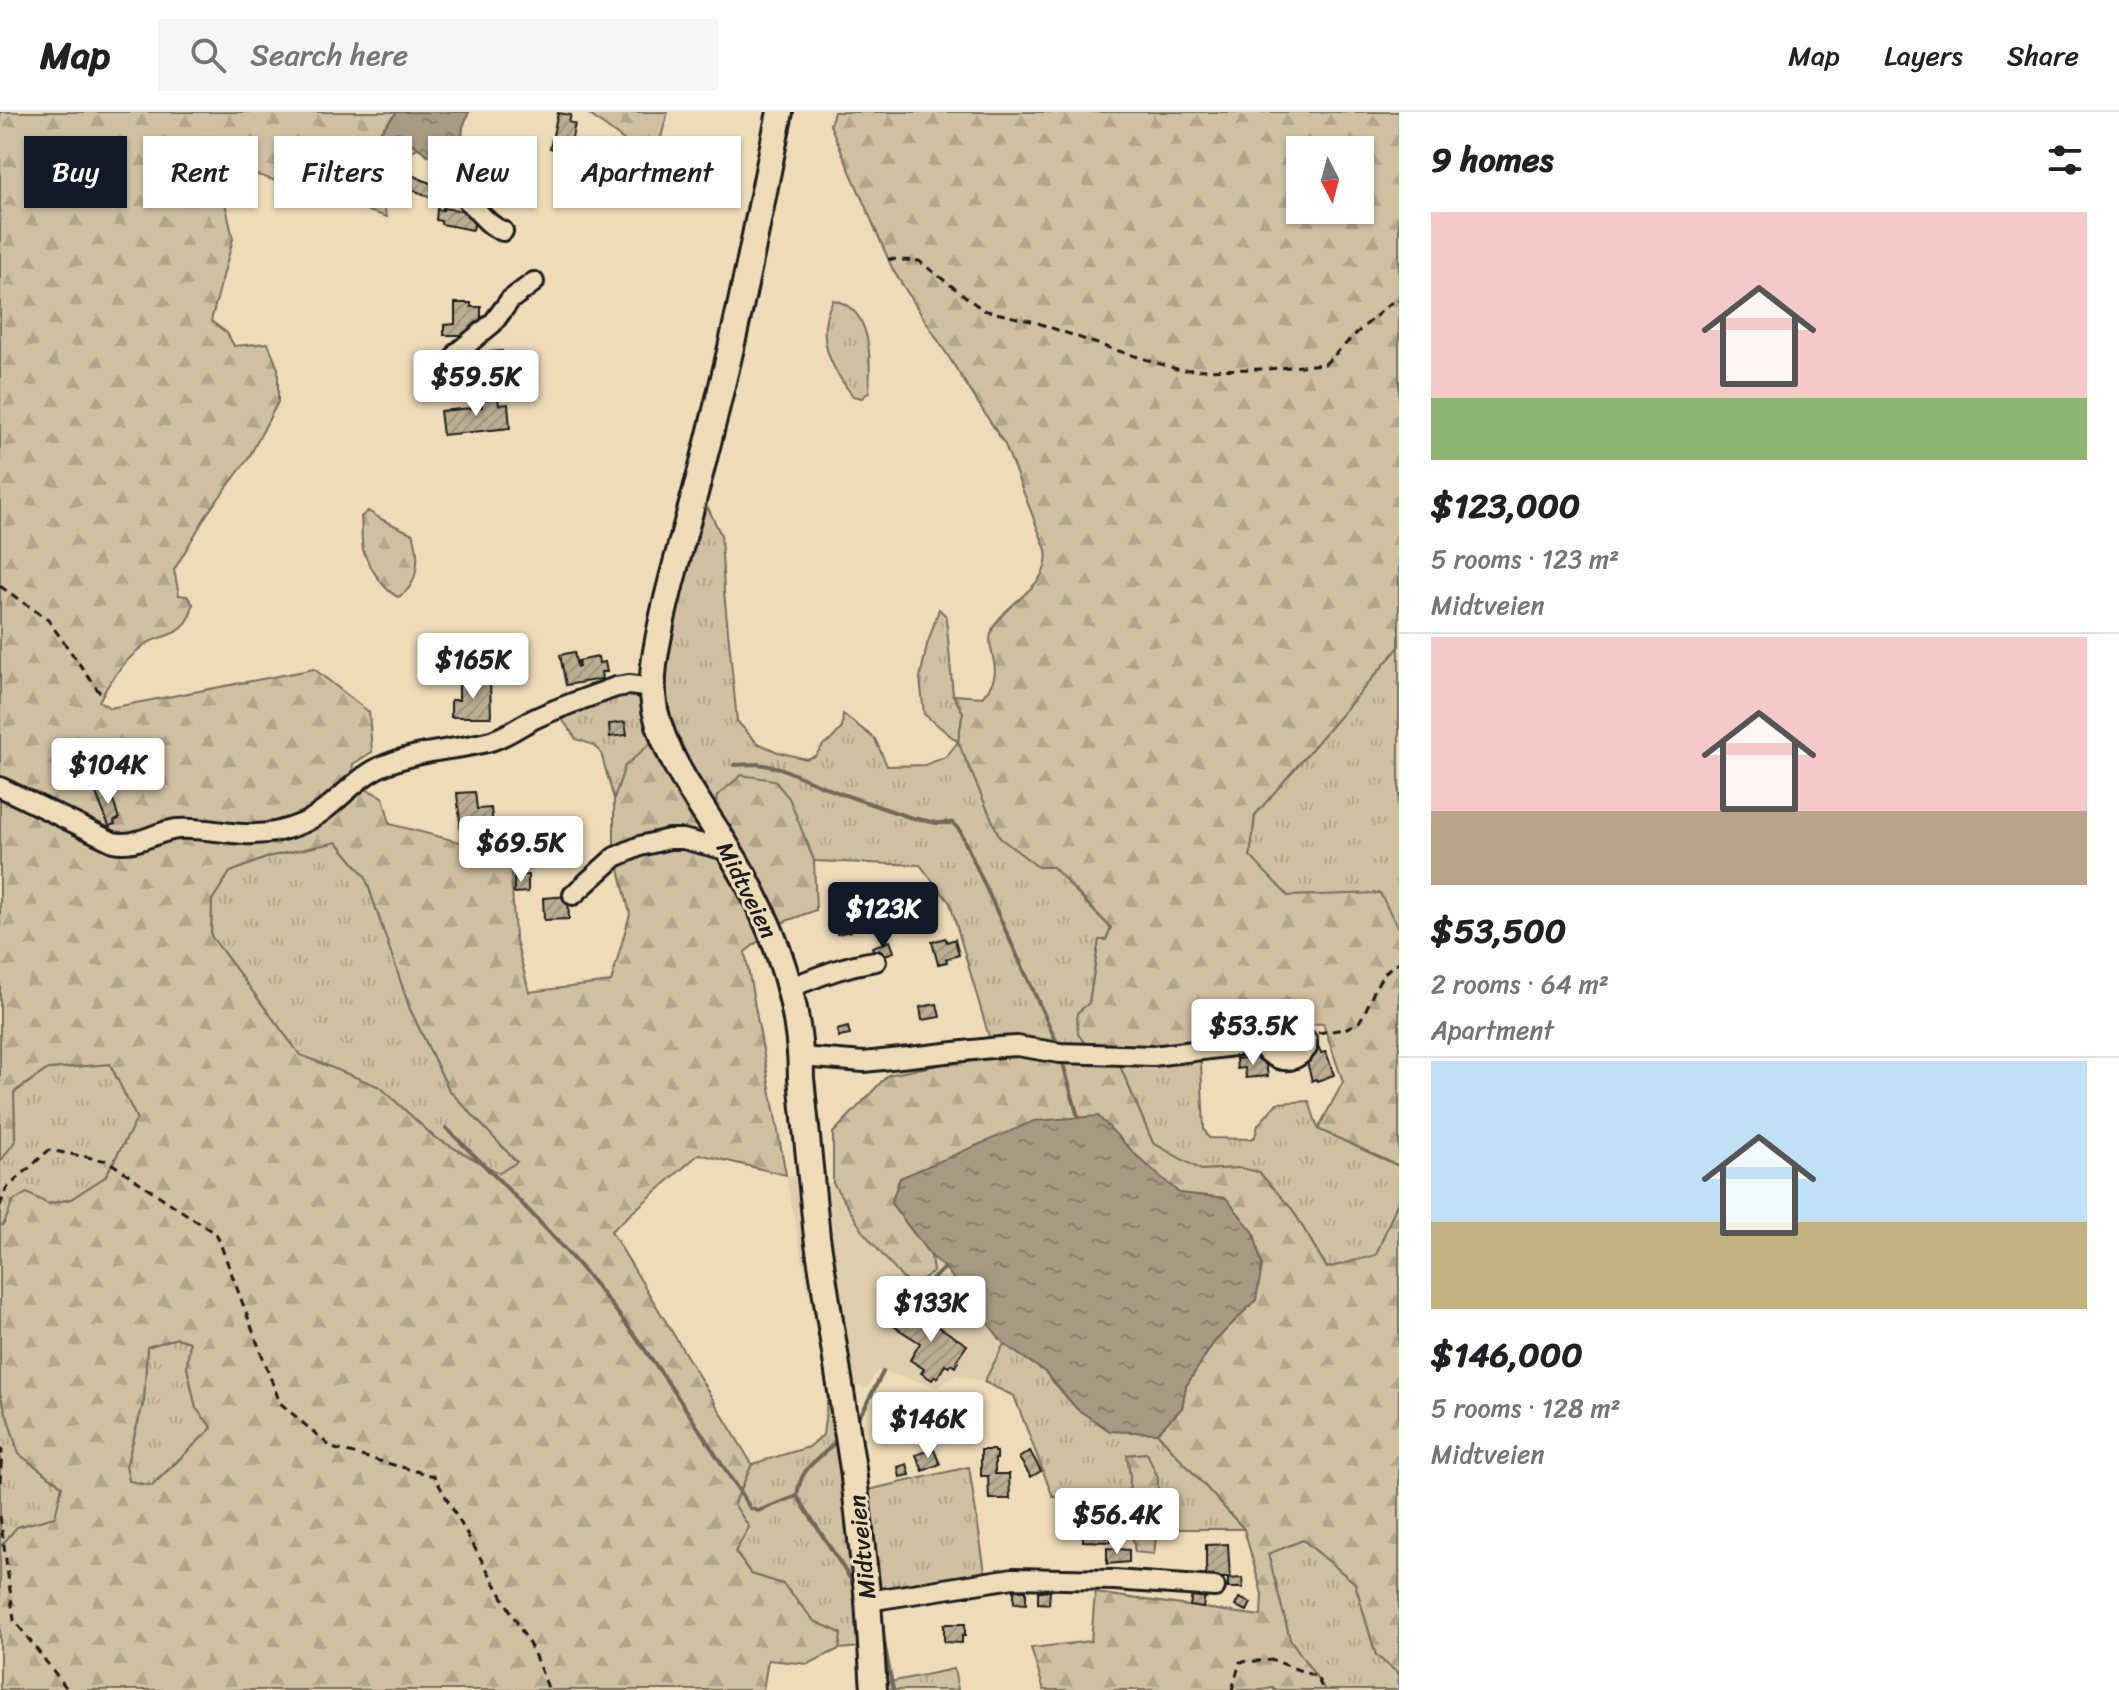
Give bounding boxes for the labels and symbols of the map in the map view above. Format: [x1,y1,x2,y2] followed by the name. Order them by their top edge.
[1286,136,1374,224] north arrow
[411,350,541,418] pin: $59.5K
[417,633,529,701] pin: $165K
[52,738,164,806] pin: $104K
[456,816,586,884] pin: $69.5K
[705,834,790,946] street label: Midtveien
[827,882,939,950] pin: $123K
[1188,999,1318,1067] pin: $53.5K
[875,1276,987,1344] pin: $133K
[872,1392,984,1460] pin: $146K
[1052,1488,1182,1556] pin: $56.4K
[836,1493,888,1601] street label: Midtveien

